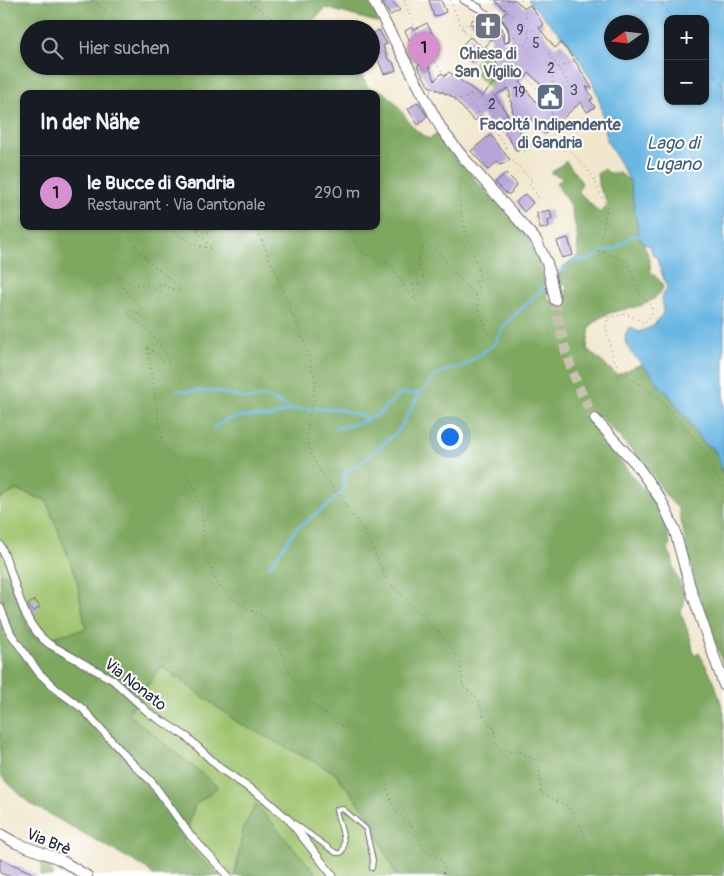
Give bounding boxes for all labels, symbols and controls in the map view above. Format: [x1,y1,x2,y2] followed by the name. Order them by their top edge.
[473,11,503,41] church icon: Chiesa di San Vigilio
[604,15,649,60] north arrow
[664,15,709,105] map controls
[664,15,709,60] button: +
[20,20,380,75] search box
[516,22,524,39] house number: 9
[408,32,440,73] pin: 1
[38,34,66,62] icon: search
[532,35,540,52] house number: 5
[78,36,170,60] text: Hier suchen
[454,44,522,82] place label: Chiesa di San Vigilio
[547,60,555,77] house number: 2
[664,60,709,105] button: −
[535,82,565,112] public building icon: Facoltá Indipendente di Gandria
[570,82,578,99] house number: 3
[513,84,525,101] house number: 19
[488,96,496,113] house number: 2
[40,109,140,136] text: In der Nähe
[479,115,622,153] place label: Facoltá Indipendente di Gandria
[645,132,702,176] water label: Lago di Lugano
[87,171,235,195] text: le Bucce di Gandria
[53,183,59,203] text: 1
[314,183,360,203] text: 290 m
[87,195,265,215] text: Restaurant · Via Cantonale
[437,424,463,450] your location
[100,654,171,716] street label: Via Nonato
[23,824,74,860] street label: Via Brè

